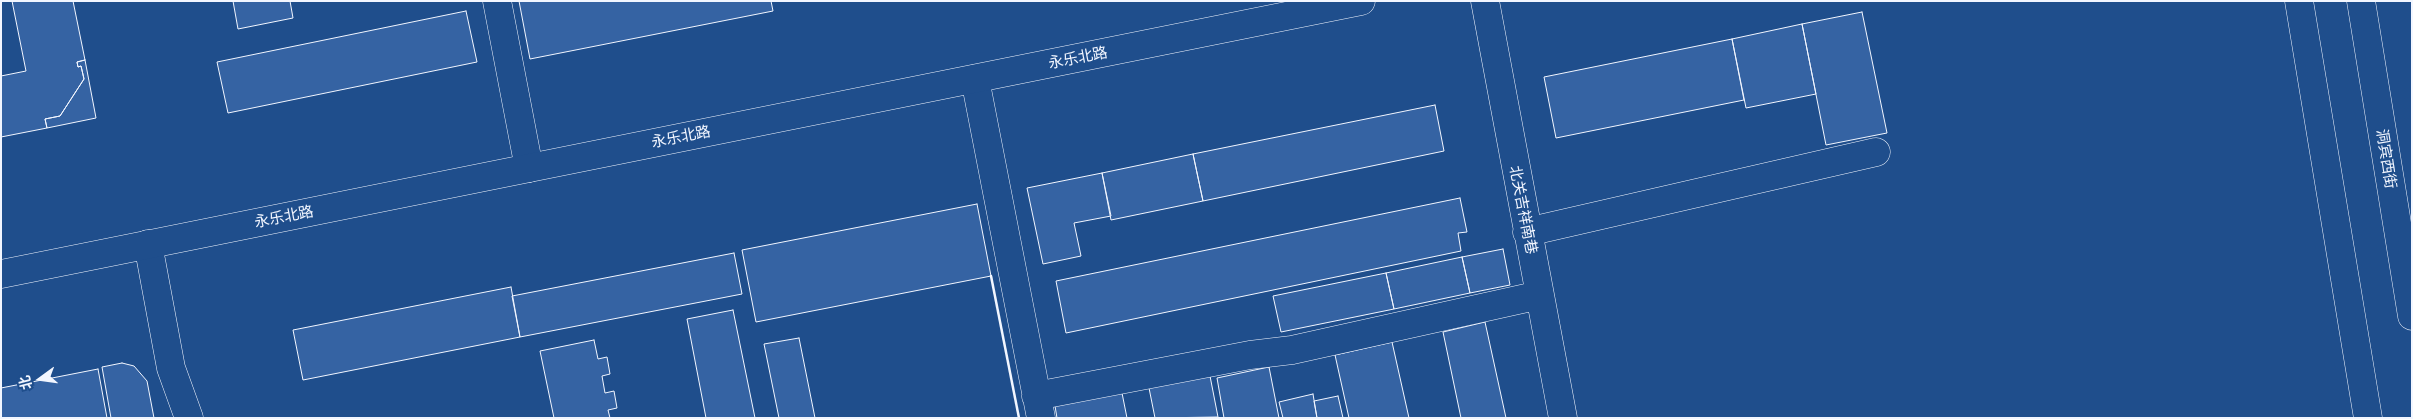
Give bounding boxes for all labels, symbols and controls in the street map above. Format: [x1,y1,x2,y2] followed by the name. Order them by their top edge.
[1047,43,1109,73] street label: 永乐北路
[650,122,712,152] street label: 永乐北路
[2372,128,2400,190] street label: 洞宾西街
[1506,164,1540,256] street label: 北关吉祥南巷
[253,202,315,232] street label: 永乐北路
[15,354,65,404] north arrow
[16,374,35,391] text: 北

